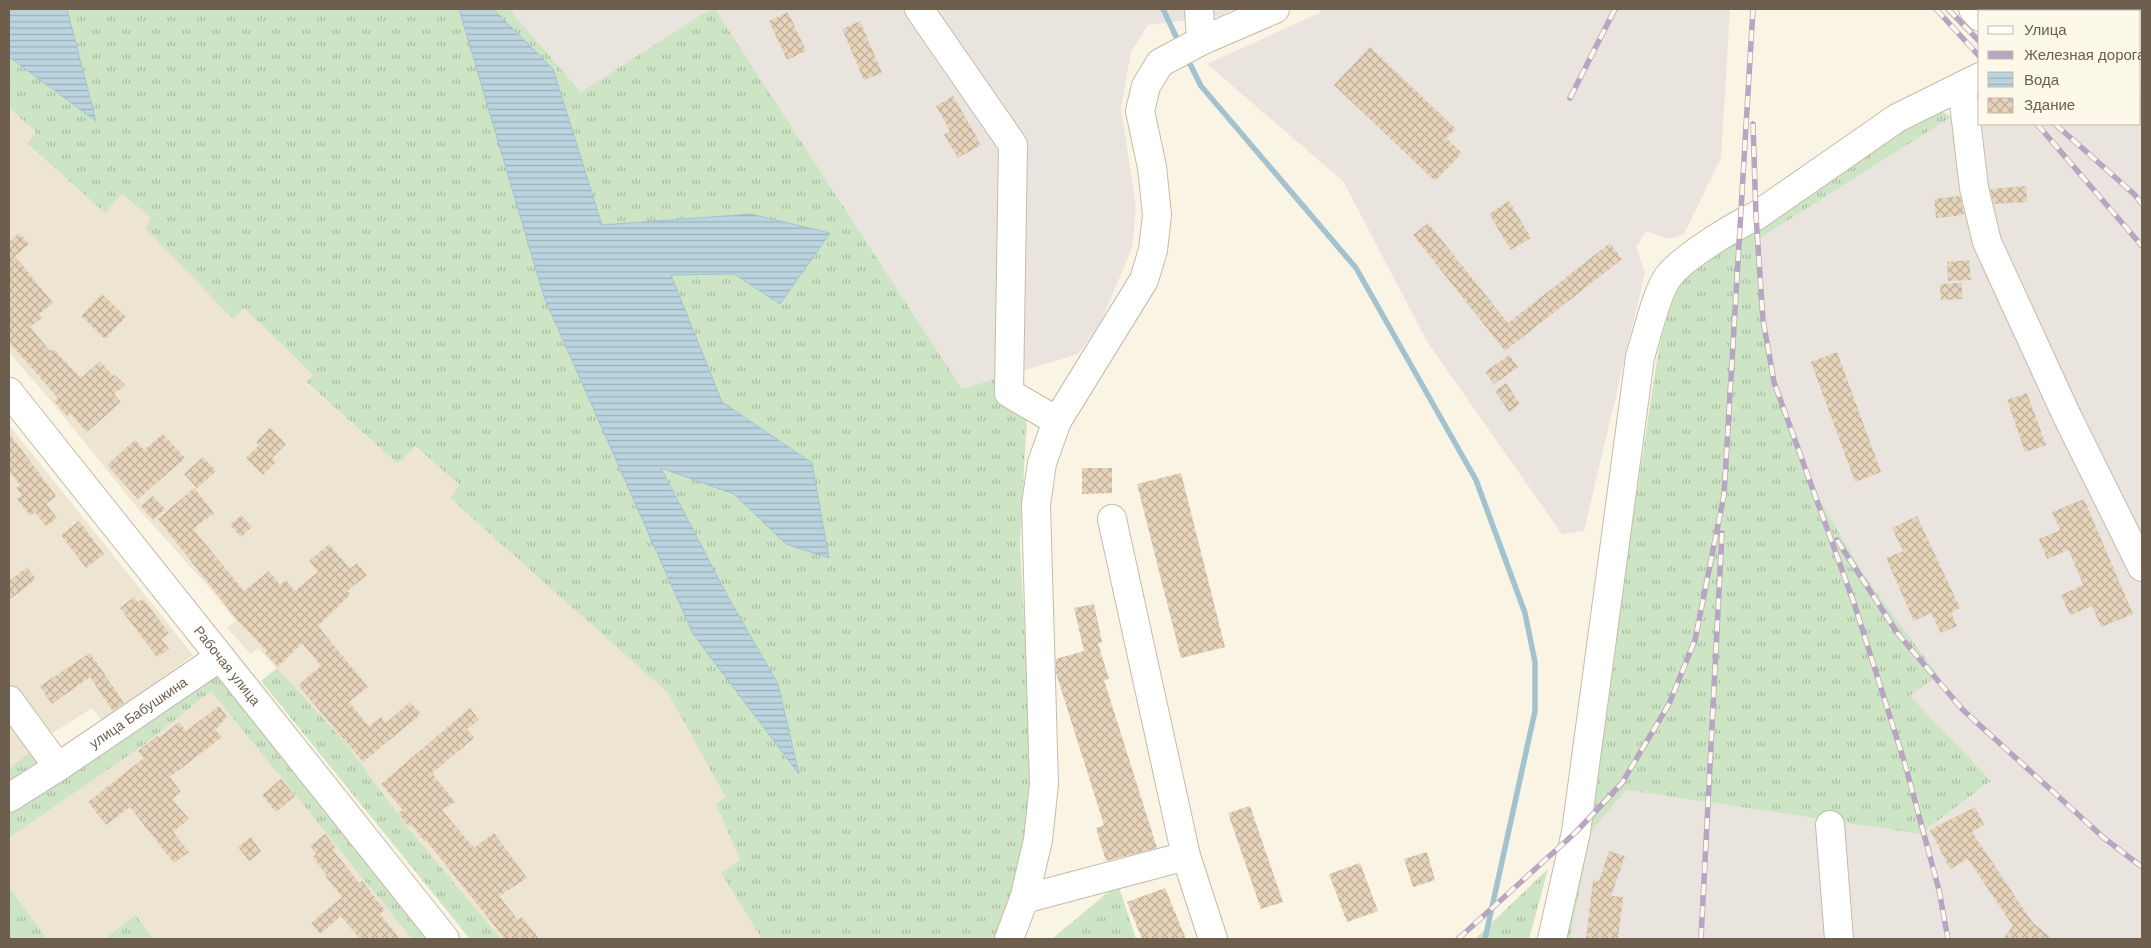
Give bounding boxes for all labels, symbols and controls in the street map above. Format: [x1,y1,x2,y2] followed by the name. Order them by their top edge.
[1978,10,2141,125] legend
[2024,21,2067,38] text: Улица
[2024,46,2146,63] text: Железная дорога
[2024,71,2060,88] text: Вода
[2024,96,2075,113] text: Здание
[191,623,264,709] street label: Рабочая улица
[86,674,190,751] street label: улица Бабушкина

